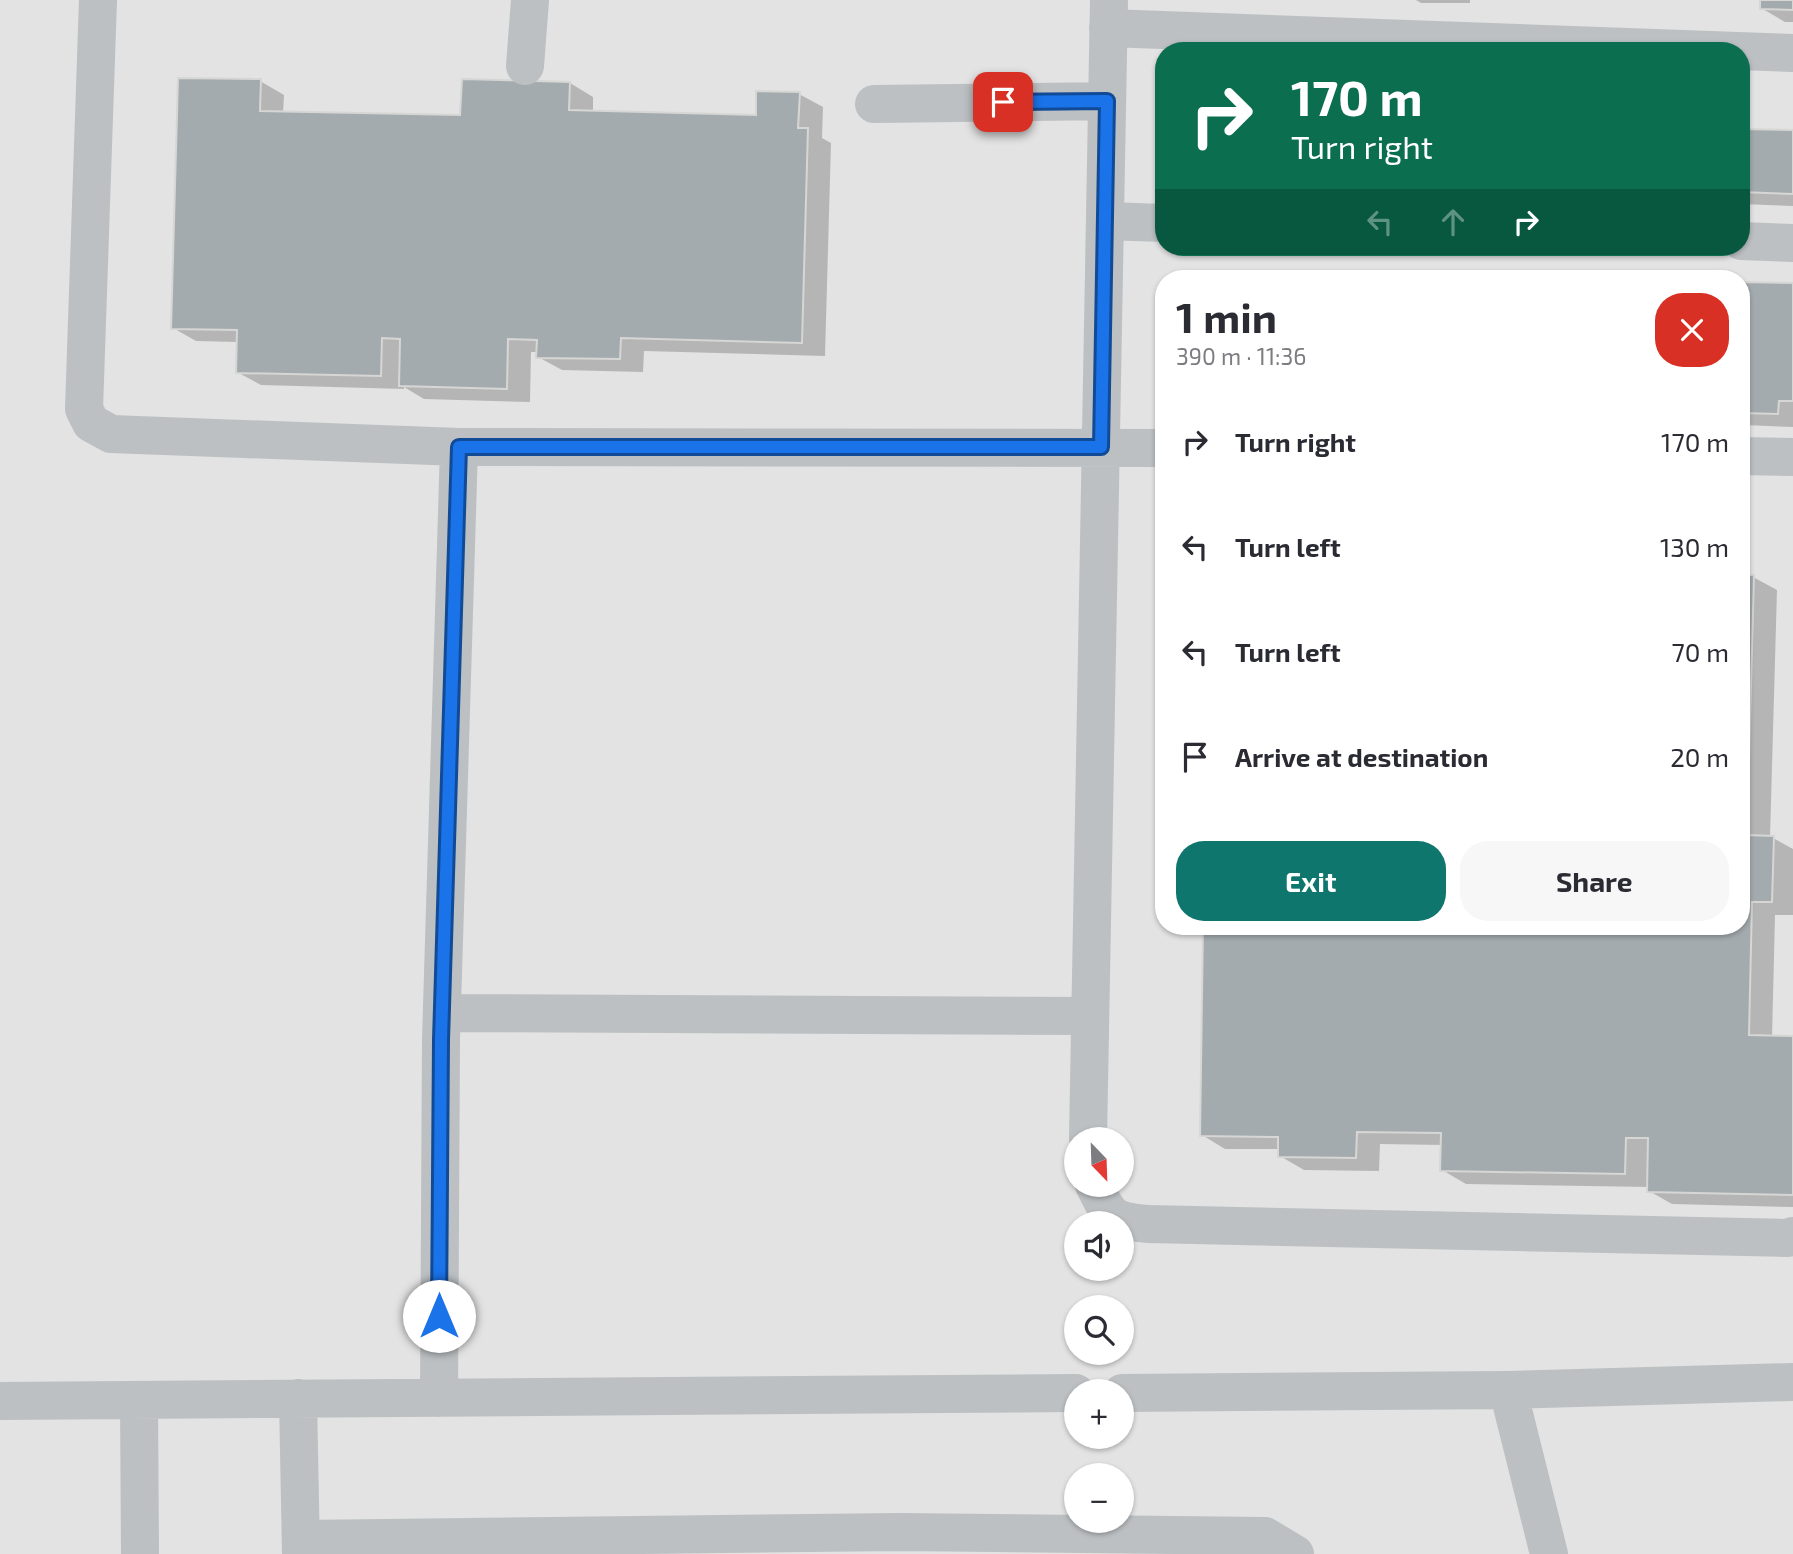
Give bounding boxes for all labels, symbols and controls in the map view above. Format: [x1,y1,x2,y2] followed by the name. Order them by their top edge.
[1291,67,1423,126] text: 170 m
[1176,70,1267,161] icon: right
[973,72,1033,132] pin
[984,83,1022,121] icon: arrive
[1291,127,1433,165] text: Turn right
[1361,203,1399,241] icon: left
[1434,203,1472,241] icon: ahead
[1507,203,1545,241] icon: right
[1176,291,1277,341] text: 1 min
[1655,293,1729,367] button: close
[1176,342,1306,370] text: 390 m · 11:36
[1176,423,1214,461] icon: right
[1235,426,1356,457] text: Turn right
[1661,426,1729,457] text: 170 m
[1176,528,1214,566] icon: left
[1235,531,1341,562] text: Turn left
[1660,531,1729,562] text: 130 m
[1176,633,1214,671] icon: left
[1235,636,1341,667] text: Turn left
[1671,636,1729,667] text: 70 m
[1176,738,1214,776] icon: arrive
[1235,741,1488,772] text: Arrive at destination
[1670,741,1729,772] text: 20 m
[1176,841,1446,921] button: Exit
[1460,841,1729,921] button: Share
[1064,1127,1134,1197] north arrow
[1064,1127,1134,1533] map controls
[1064,1211,1134,1281] button: sound
[402,1279,476,1353] position arrow
[1064,1295,1134,1365] button: search
[1064,1379,1134,1449] button: +
[1064,1463,1134,1533] button: −

